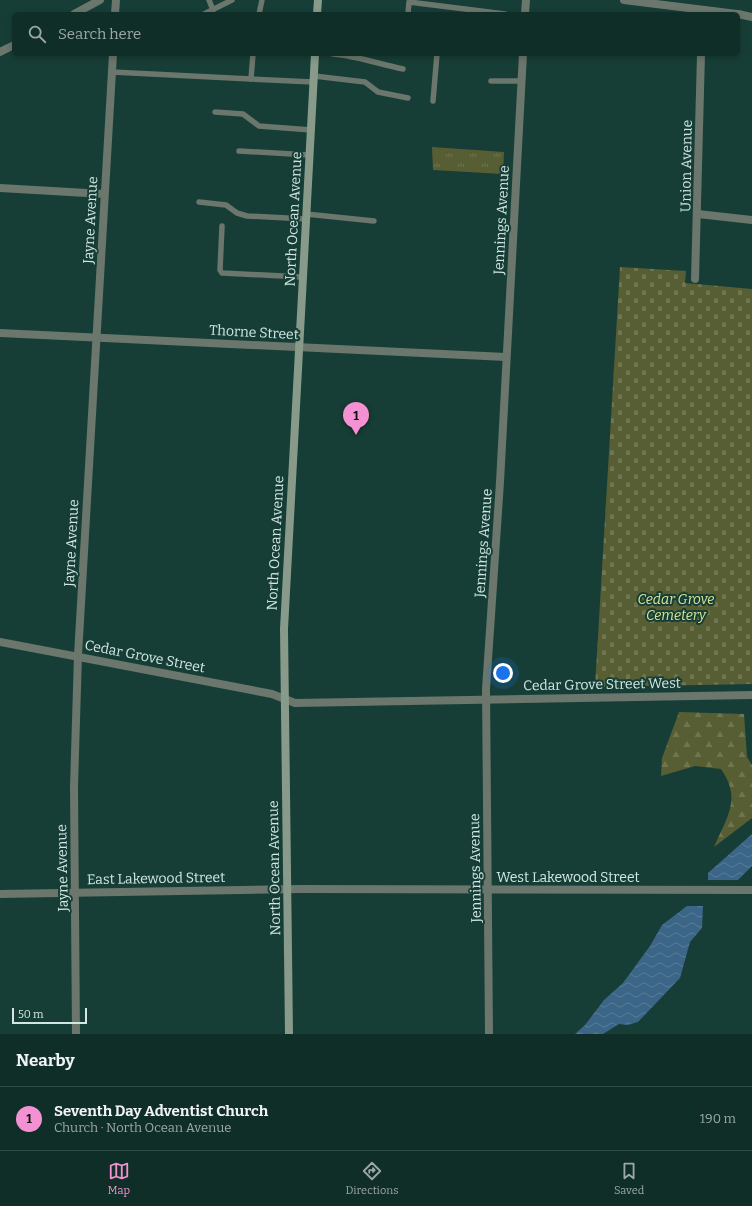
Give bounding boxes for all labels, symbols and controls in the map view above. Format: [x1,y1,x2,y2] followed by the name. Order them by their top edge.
[12,12,740,56] search box
[26,23,48,45] icon: search
[58,25,141,43] text: Search here
[677,120,696,212] street label: Union Avenue
[281,151,306,287] street label: North Ocean Avenue
[490,165,513,276] street label: Jennings Avenue
[80,176,101,265] street label: Jayne Avenue
[209,322,299,343] street label: Thorne Street
[343,402,369,435] pin: 1
[263,475,288,611] street label: North Ocean Avenue
[471,488,496,599] street label: Jennings Avenue
[61,499,82,588] street label: Jayne Avenue
[638,591,714,624] park label: Cedar Grove Cemetery
[83,636,206,676] street label: Cedar Grove Street
[493,663,513,683] your location
[523,675,681,694] street label: Cedar Grove Street West
[265,800,284,936] street label: North Ocean Avenue
[466,813,485,924] street label: Jennings Avenue
[53,824,72,913] street label: Jayne Avenue
[87,869,225,888] street label: East Lakewood Street
[496,869,640,886] street label: West Lakewood Street
[12,1006,87,1025] scale bar
[18,1008,44,1021] text: 50 m
[16,1050,75,1071] text: Nearby
[54,1102,268,1120] text: Seventh Day Adventist Church
[26,1111,32,1126] text: 1
[700,1111,736,1126] text: 190 m
[54,1120,231,1135] text: Church · North Ocean Avenue
[108,1160,130,1197] tab: Map
[346,1160,398,1197] tab: Directions
[614,1160,644,1197] tab: Saved

